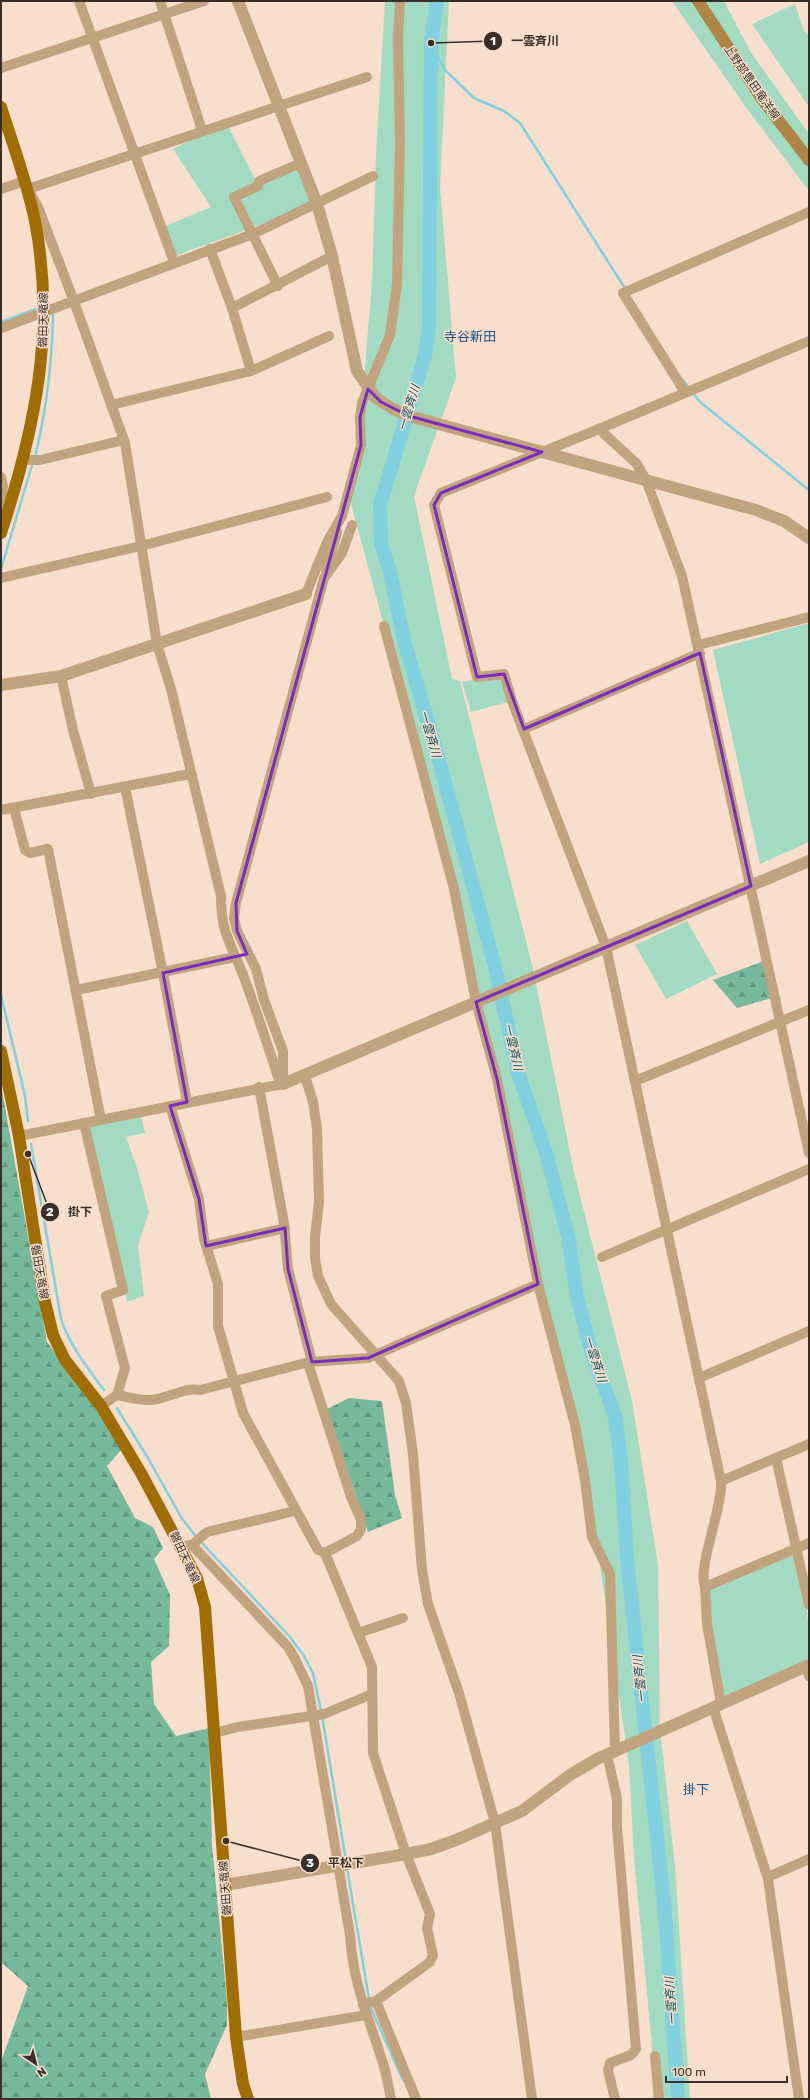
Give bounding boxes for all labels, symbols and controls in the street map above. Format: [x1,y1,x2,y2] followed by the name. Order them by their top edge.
[483,29,567,53] callout: 一雲斉川
[490,34,496,48] text: 1
[511,34,559,48] text: 一雲斉川
[721,43,782,122] street label: 上野部豊田竜洋線
[37,292,50,348] street label: 磐田天竜線
[444,329,496,344] district label: 寺谷新田
[395,381,423,433] water label: 一雲斉川
[417,709,444,761] water label: 一雲斉川
[501,1022,526,1074] water label: 一雲斉川
[40,1200,100,1224] callout: 掛下
[46,1205,54,1219] text: 2
[68,1205,92,1219] text: 掛下
[28,1244,51,1300] street label: 磐田天竜線
[581,1334,610,1386] water label: 一雲斉川
[167,1530,202,1585] street label: 磐田天竜線
[630,1652,649,1704] water label: 一雲斉川
[683,1782,709,1797] district label: 掛下
[300,1851,372,1875] callout: 平松下
[306,1856,314,1870] text: 3
[328,1856,364,1870] text: 平松下
[217,1860,234,1916] street label: 磐田天竜線
[662,1975,680,2025] water label: 一雲斉川
[16,2044,56,2084] north arrow
[666,2058,787,2084] scale bar
[34,2064,48,2079] text: N
[672,2065,706,2079] text: 100 m

